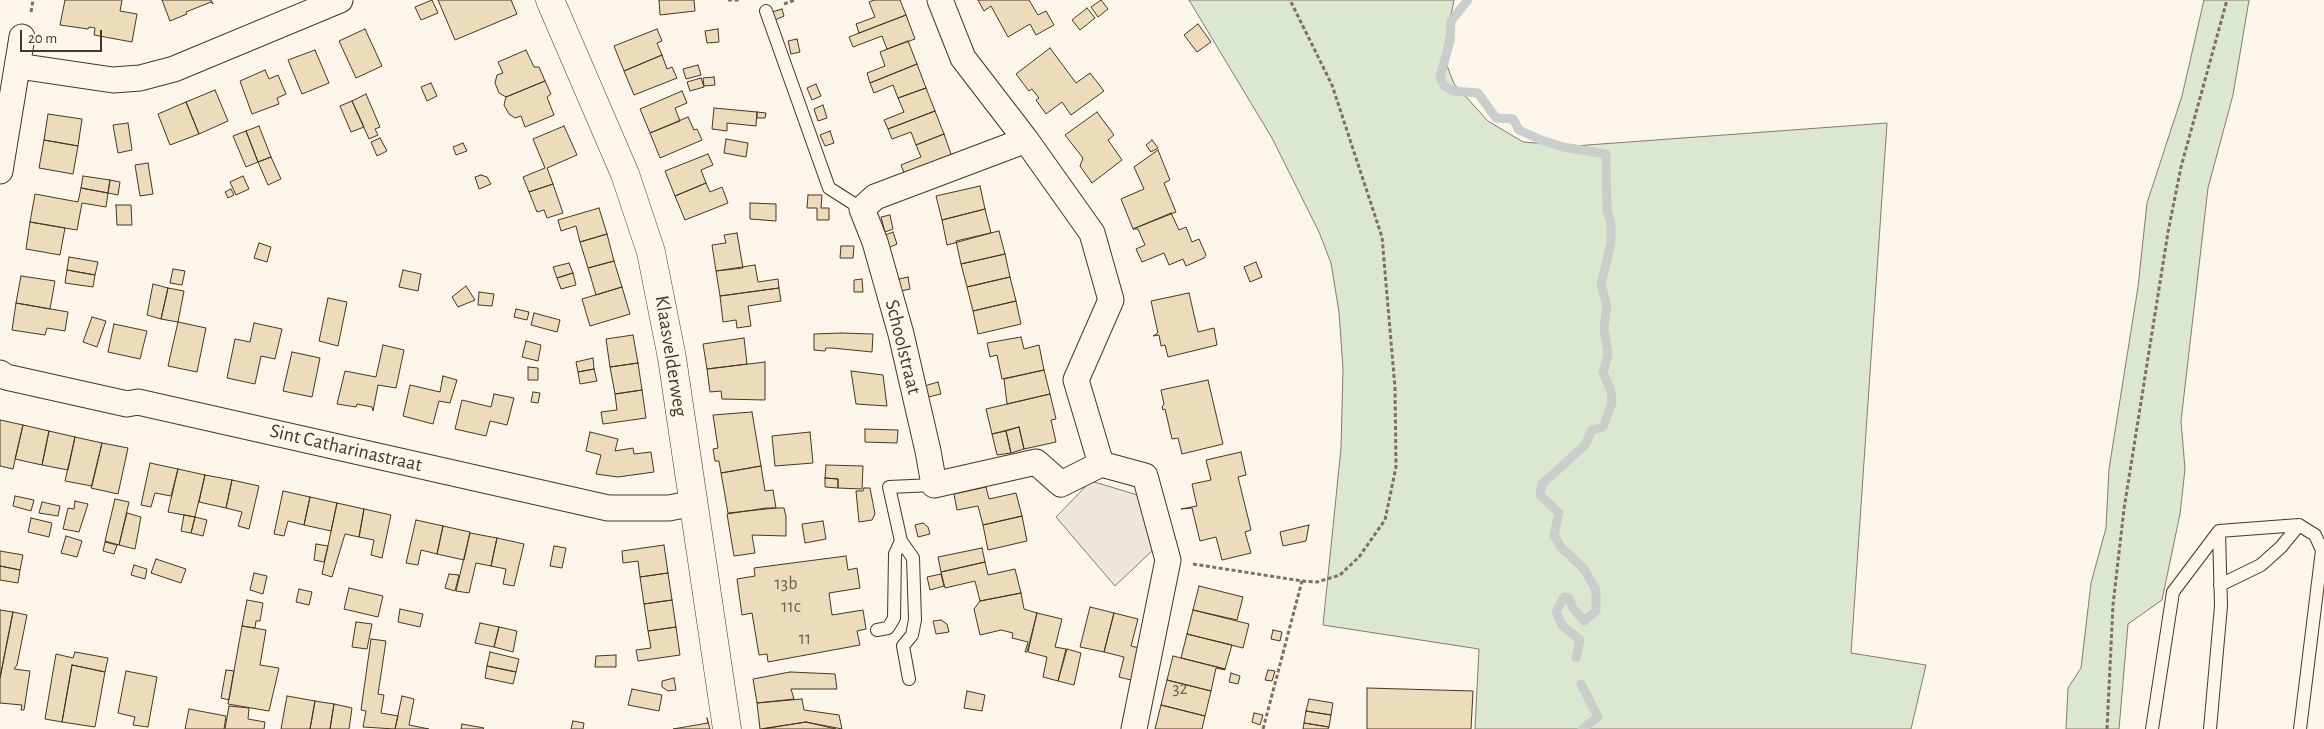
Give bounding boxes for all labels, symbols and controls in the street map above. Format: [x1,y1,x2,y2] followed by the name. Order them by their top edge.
[22,20,105,52] scale bar
[28,31,57,46] text: 20 m
[650,294,692,418] street label: Klaasvelderweg
[880,297,926,397] street label: Schoolstraat
[268,419,424,477] street label: Sint Catharinastraat
[775,573,797,595] house number: 13b
[781,596,801,618] house number: 11c
[799,628,811,650] house number: 11
[1172,678,1188,700] house number: 32

